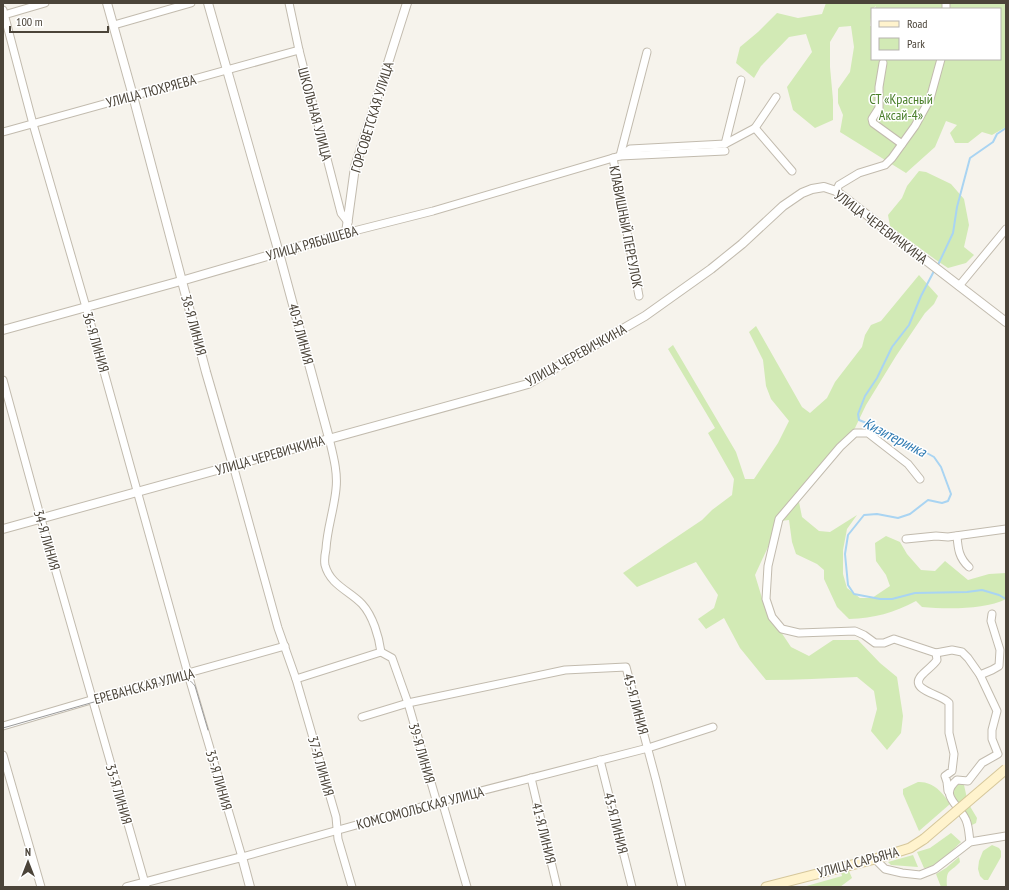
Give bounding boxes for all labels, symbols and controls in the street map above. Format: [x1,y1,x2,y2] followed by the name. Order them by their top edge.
[10,8,108,34] scale bar
[871,8,1001,60] legend
[16,14,43,29] text: 100 m
[907,16,927,31] text: Road
[907,36,925,51] text: Park
[347,59,398,175] street label: ГОРСОВЕТСКАЯ УЛИЦА
[294,65,336,163] street label: ШКОЛЬНАЯ УЛИЦА
[104,70,198,112] street label: УЛИЦА ТЮХРЯЕВА
[869,90,933,124] park label: СТ «Красный Аксай-4»
[605,164,647,290] street label: КЛАВИШНЫЙ ПЕРЕУЛОК
[831,186,932,268] street label: УЛИЦА ЧЕРЕВИЧКИНА
[264,221,360,265] street label: УЛИЦА РЯБЫШЕВА
[177,293,211,357] street label: 38-Я ЛИНИЯ
[284,302,318,366] street label: 40-Я ЛИНИЯ
[79,310,113,374] street label: 36-Я ЛИНИЯ
[522,320,630,390] street label: УЛИЦА ЧЕРЕВИЧКИНА
[860,413,931,461] water label: Кизитеринка
[213,431,327,479] street label: УЛИЦА ЧЕРЕВИЧКИНА
[30,508,64,572] street label: 34-Я ЛИНИЯ
[92,664,197,708] street label: ЕРЕВАНСКАЯ УЛИЦА
[619,672,653,736] street label: 45-Я ЛИНИЯ
[405,721,439,785] street label: 39-Я ЛИНИЯ
[304,734,338,798] street label: 37-Я ЛИНИЯ
[202,748,236,812] street label: 35-Я ЛИНИЯ
[102,762,136,826] street label: 33-Я ЛИНИЯ
[354,782,486,834] street label: КОМСОМОЛЬСКАЯ УЛИЦА
[600,791,632,855] street label: 43-Я ЛИНИЯ
[528,801,560,865] street label: 41-Я ЛИНИЯ
[8,842,48,882] north arrow
[815,842,901,882] street label: УЛИЦА САРЬЯНА
[25,845,31,859] text: N

